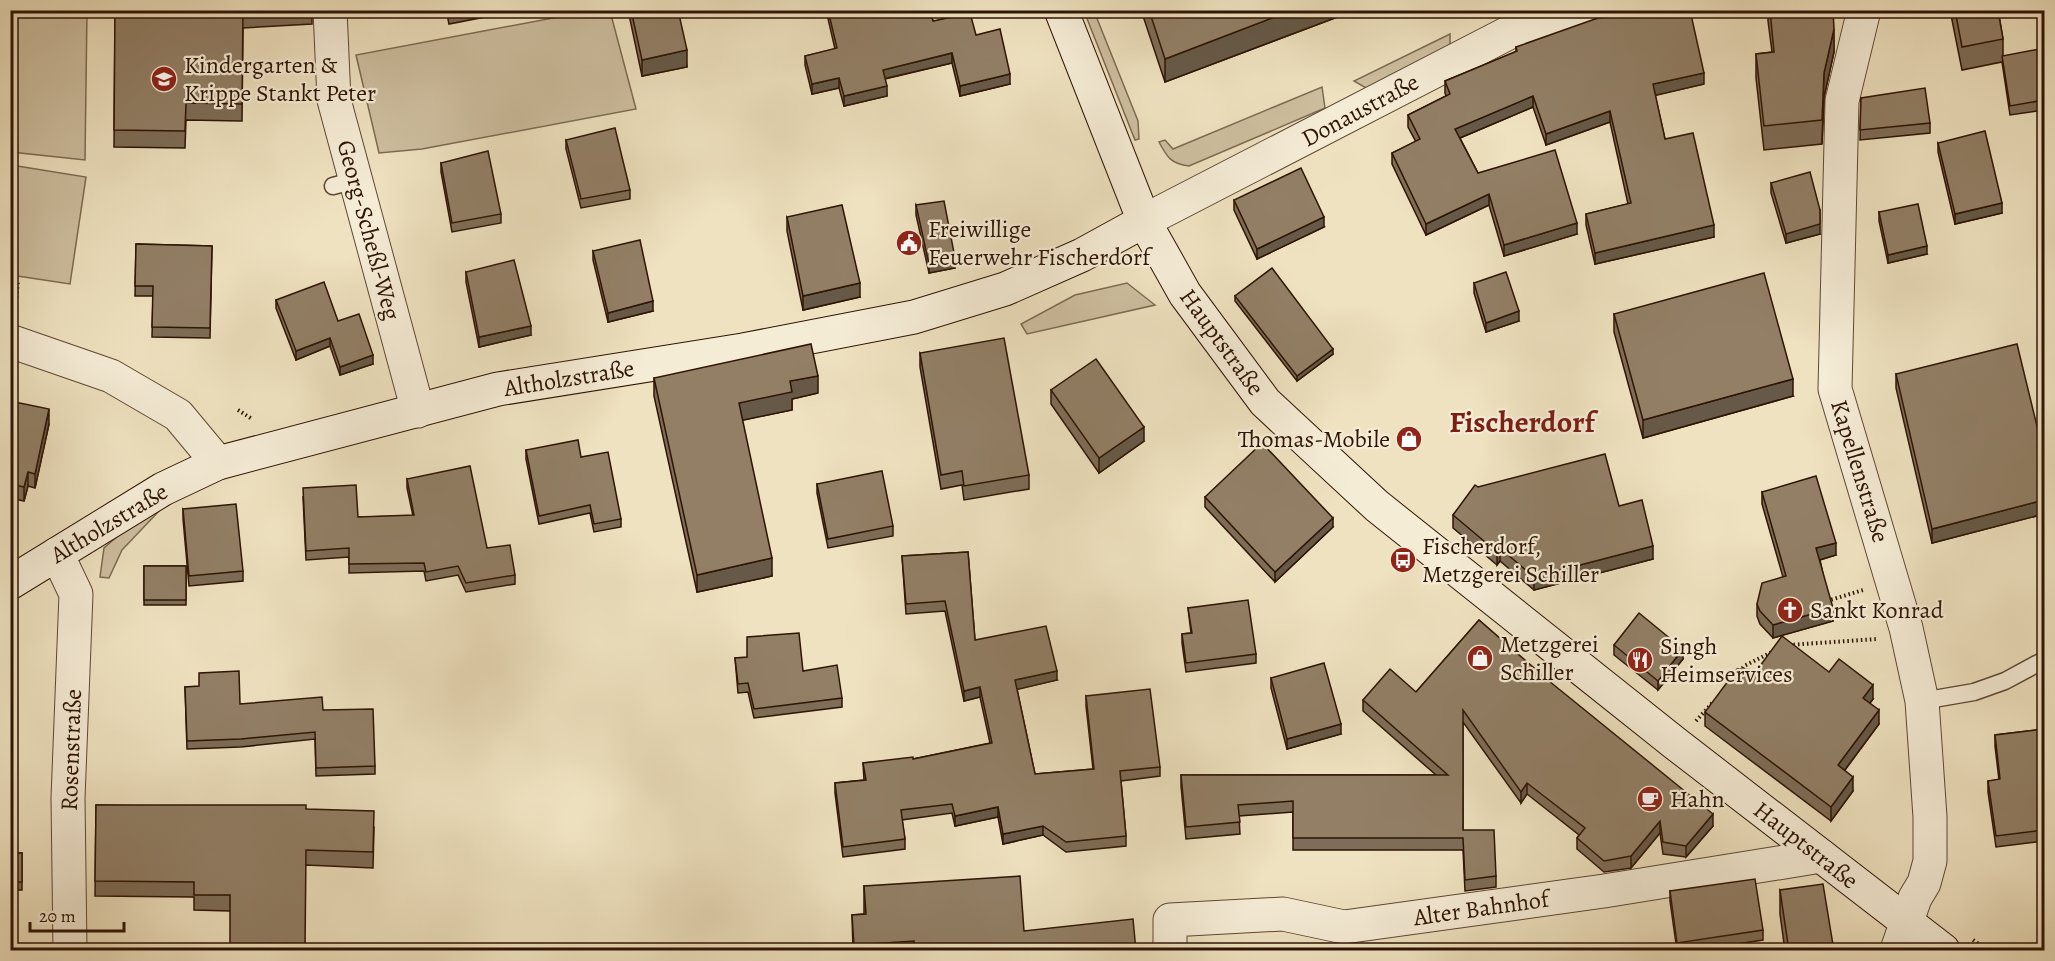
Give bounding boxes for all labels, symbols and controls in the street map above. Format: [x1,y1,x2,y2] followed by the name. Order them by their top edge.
[184,49,376,109] place label: Kindergarten & Krippe Stankt Peter
[149,64,179,94] school or university icon: Kindergarten & Krippe Stankt Peter
[1296,66,1424,154] street label: Donaustraße
[330,137,408,323] street label: Georg-Scheßl-Weg
[928,213,1153,273] place label: Freiwillige Feuerwehr Fischerdorf
[894,228,924,258] public building icon: Freiwillige Feuerwehr Fischerdorf
[1172,282,1272,402] street label: Hauptstraße
[501,352,637,404] street label: Altholzstraße
[1823,396,1897,546] street label: Kapellenstraße
[1449,402,1598,442] district label: Fischerdorf
[1238,423,1390,455] place label: Thomas-Mobile
[1394,424,1424,454] shop icon: Thomas-Mobile
[43,475,174,571] street label: Altholzstraße
[1422,530,1599,590] place label: Fischerdorf, Metzgerei Schiller
[1388,545,1418,575] bus stop icon: Fischerdorf, Metzgerei Schiller
[1810,594,1944,626] place label: Sankt Konrad
[1775,595,1805,625] church icon: Sankt Konrad
[1500,628,1599,688] place label: Metzgerei Schiller
[1660,630,1793,690] place label: Singh Heimservices
[1465,643,1495,673] shop icon: Metzgerei Schiller
[1625,645,1655,675] restaurant icon: Singh Heimservices
[53,688,89,812] street label: Rosenstraße
[1670,783,1725,815] place label: Hahn
[1635,784,1665,814] cafe icon: Hahn
[1747,794,1865,896] street label: Hauptstraße
[1410,882,1554,933] street label: Alter Bahnhof
[30,895,124,933] scale bar
[39,904,76,928] text: 20 m

